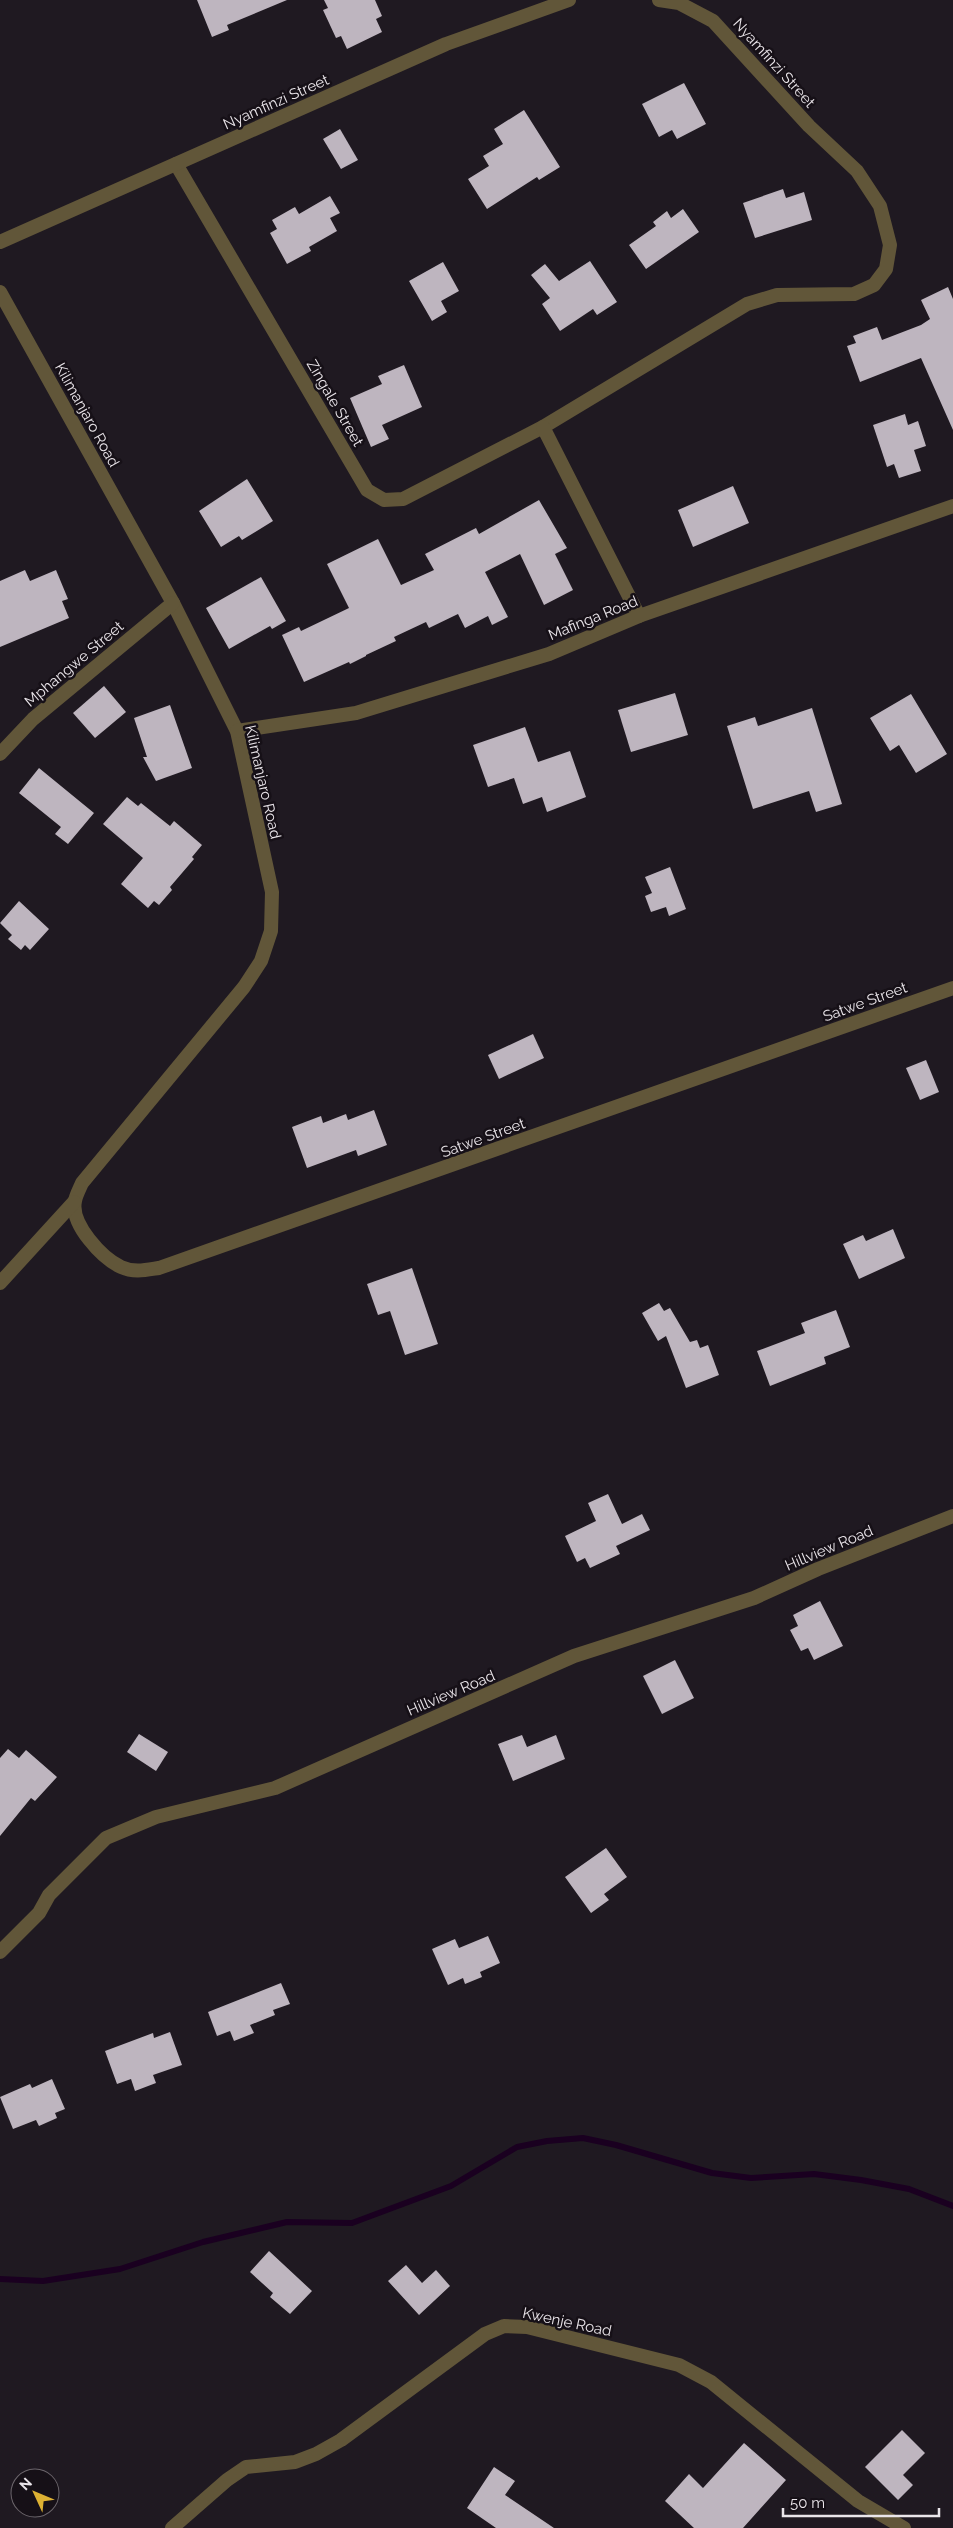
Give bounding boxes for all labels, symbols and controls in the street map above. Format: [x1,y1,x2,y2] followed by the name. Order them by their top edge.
[729,15,819,111] street label: Nyamfinzi Street
[220,71,332,133] street label: Nyamfinzi Street
[303,356,367,450] street label: Zingale Street
[51,360,123,470] street label: Kilimanjaro Road
[546,592,640,644] street label: Mafinga Road
[21,617,127,711] street label: Mphangwe Street
[241,723,285,841] street label: Kilimanjaro Road
[820,978,910,1026] street label: Satwe Street
[438,1114,528,1162] street label: Satwe Street
[782,1521,876,1575] street label: Hillview Road
[404,1666,498,1720] street label: Hillview Road
[521,2304,613,2340] street label: Kwenje Road
[10,2468,60,2518] north arrow
[16,2475,35,2493] text: N
[783,2486,939,2518] scale bar
[790,2494,825,2512] text: 50 m

